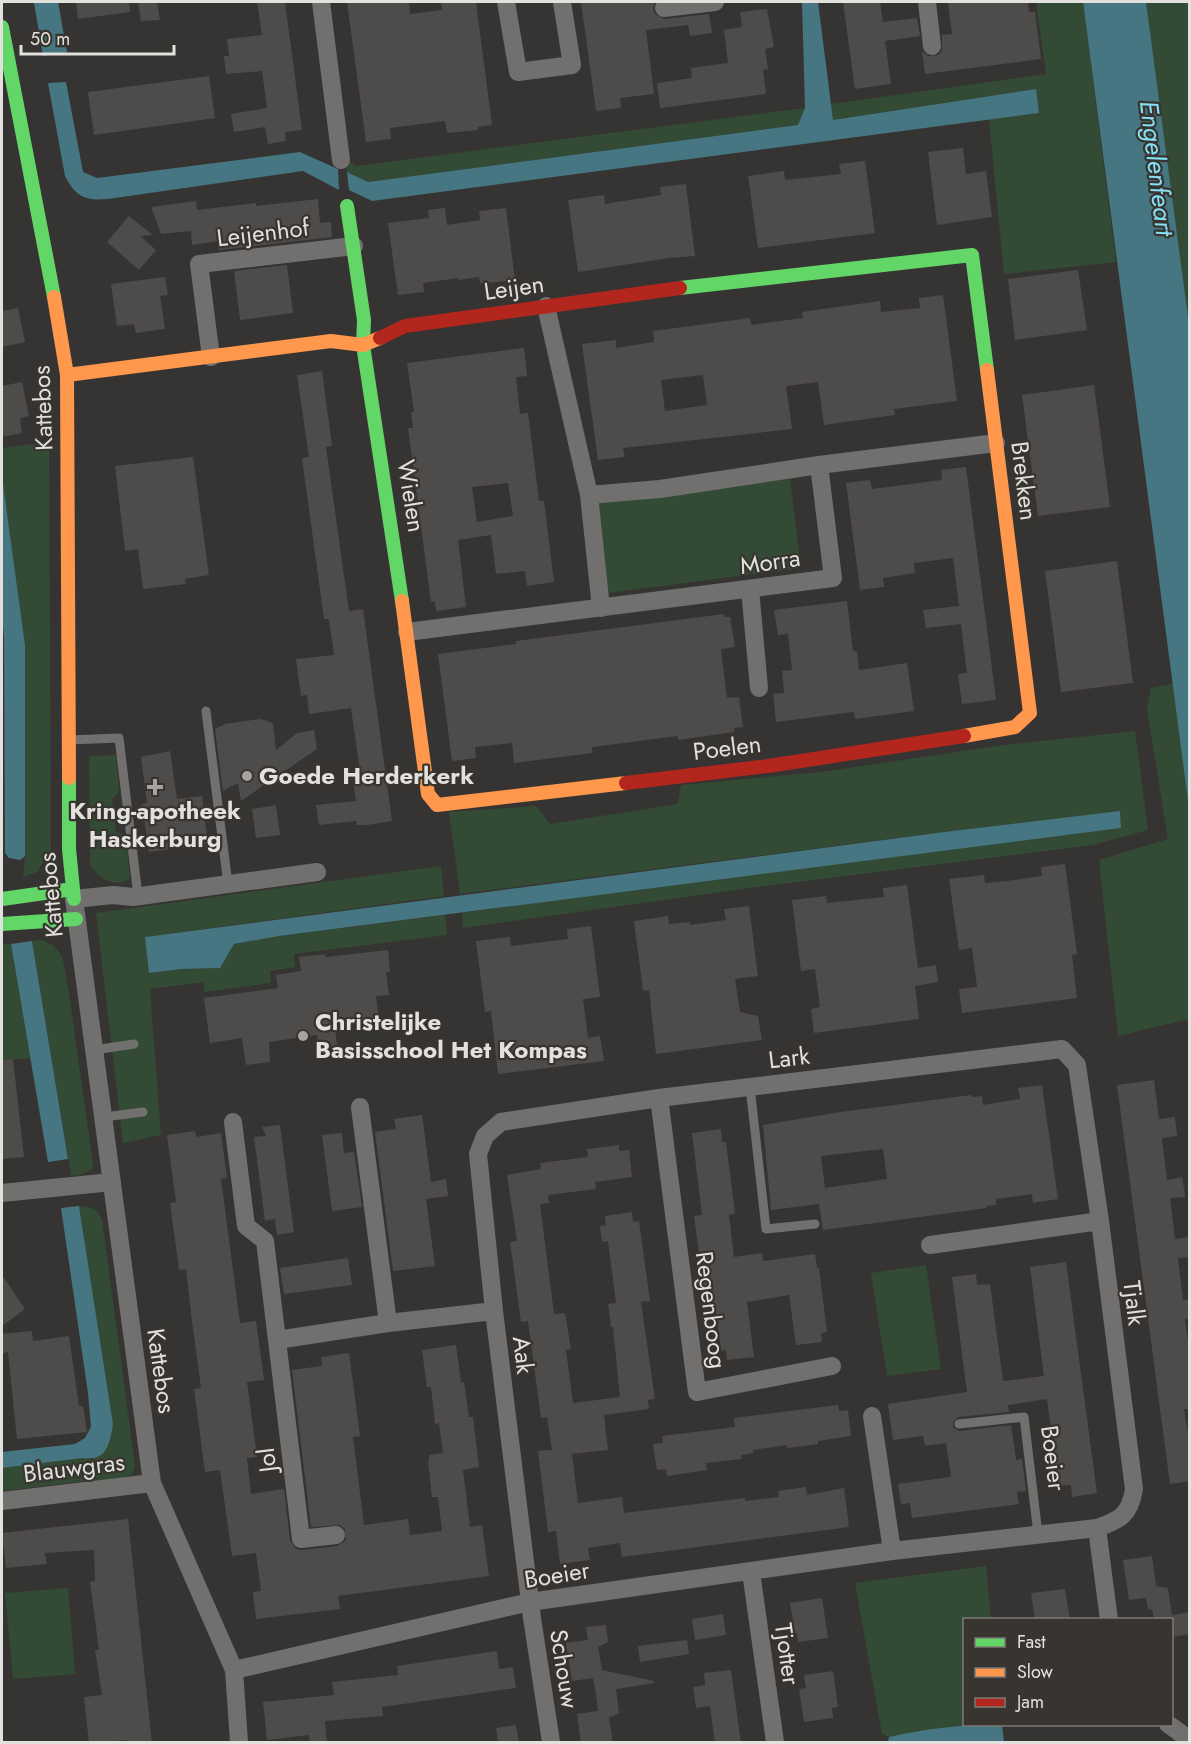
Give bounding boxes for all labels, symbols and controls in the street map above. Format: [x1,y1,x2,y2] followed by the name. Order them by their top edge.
[21,18,174,56] scale bar
[30,26,70,52] text: 50 m
[1130,98,1184,240] water label: Engelenfeart
[215,209,312,256] street label: Leijenhof
[482,266,546,309] street label: Leijen
[24,365,61,451] street label: Kattebos
[1002,439,1047,522] street label: Brekken
[389,457,434,535] street label: Wielen
[738,540,802,583] street label: Morra
[691,726,763,769] street label: Poelen
[259,758,474,793] place label: Goede Herderkerk
[240,769,254,783] marker: Goede Herderkerk
[148,780,162,794] marker: Kring-apotheek Haskerburg
[69,793,241,856] place label: Kring-apotheek Haskerburg
[29,851,72,939] street label: Kattebos
[315,1004,587,1067] place label: Christelijke Basisschool Het Kompas
[296,1029,310,1043] marker: Christelijke Basisschool Het Kompas
[766,1038,812,1077] street label: Lark
[687,1249,736,1371] street label: Regenboog
[1114,1279,1155,1328] street label: Tjalk
[138,1326,185,1416] street label: Kattebos
[504,1334,543,1376] street label: Aak
[1032,1423,1075,1493] street label: Boeier
[21,1444,127,1491] street label: Blauwgras
[248,1446,286,1477] street label: Jol
[522,1552,593,1597] street label: Boeier
[963,1618,1173,1726] legend
[766,1621,809,1688] street label: Tjotter
[541,1627,588,1711] street label: Schouw
[1017,1629,1046,1655] text: Fast
[1017,1659,1054,1685] text: Slow
[1015,1689,1044,1715] text: Jam

